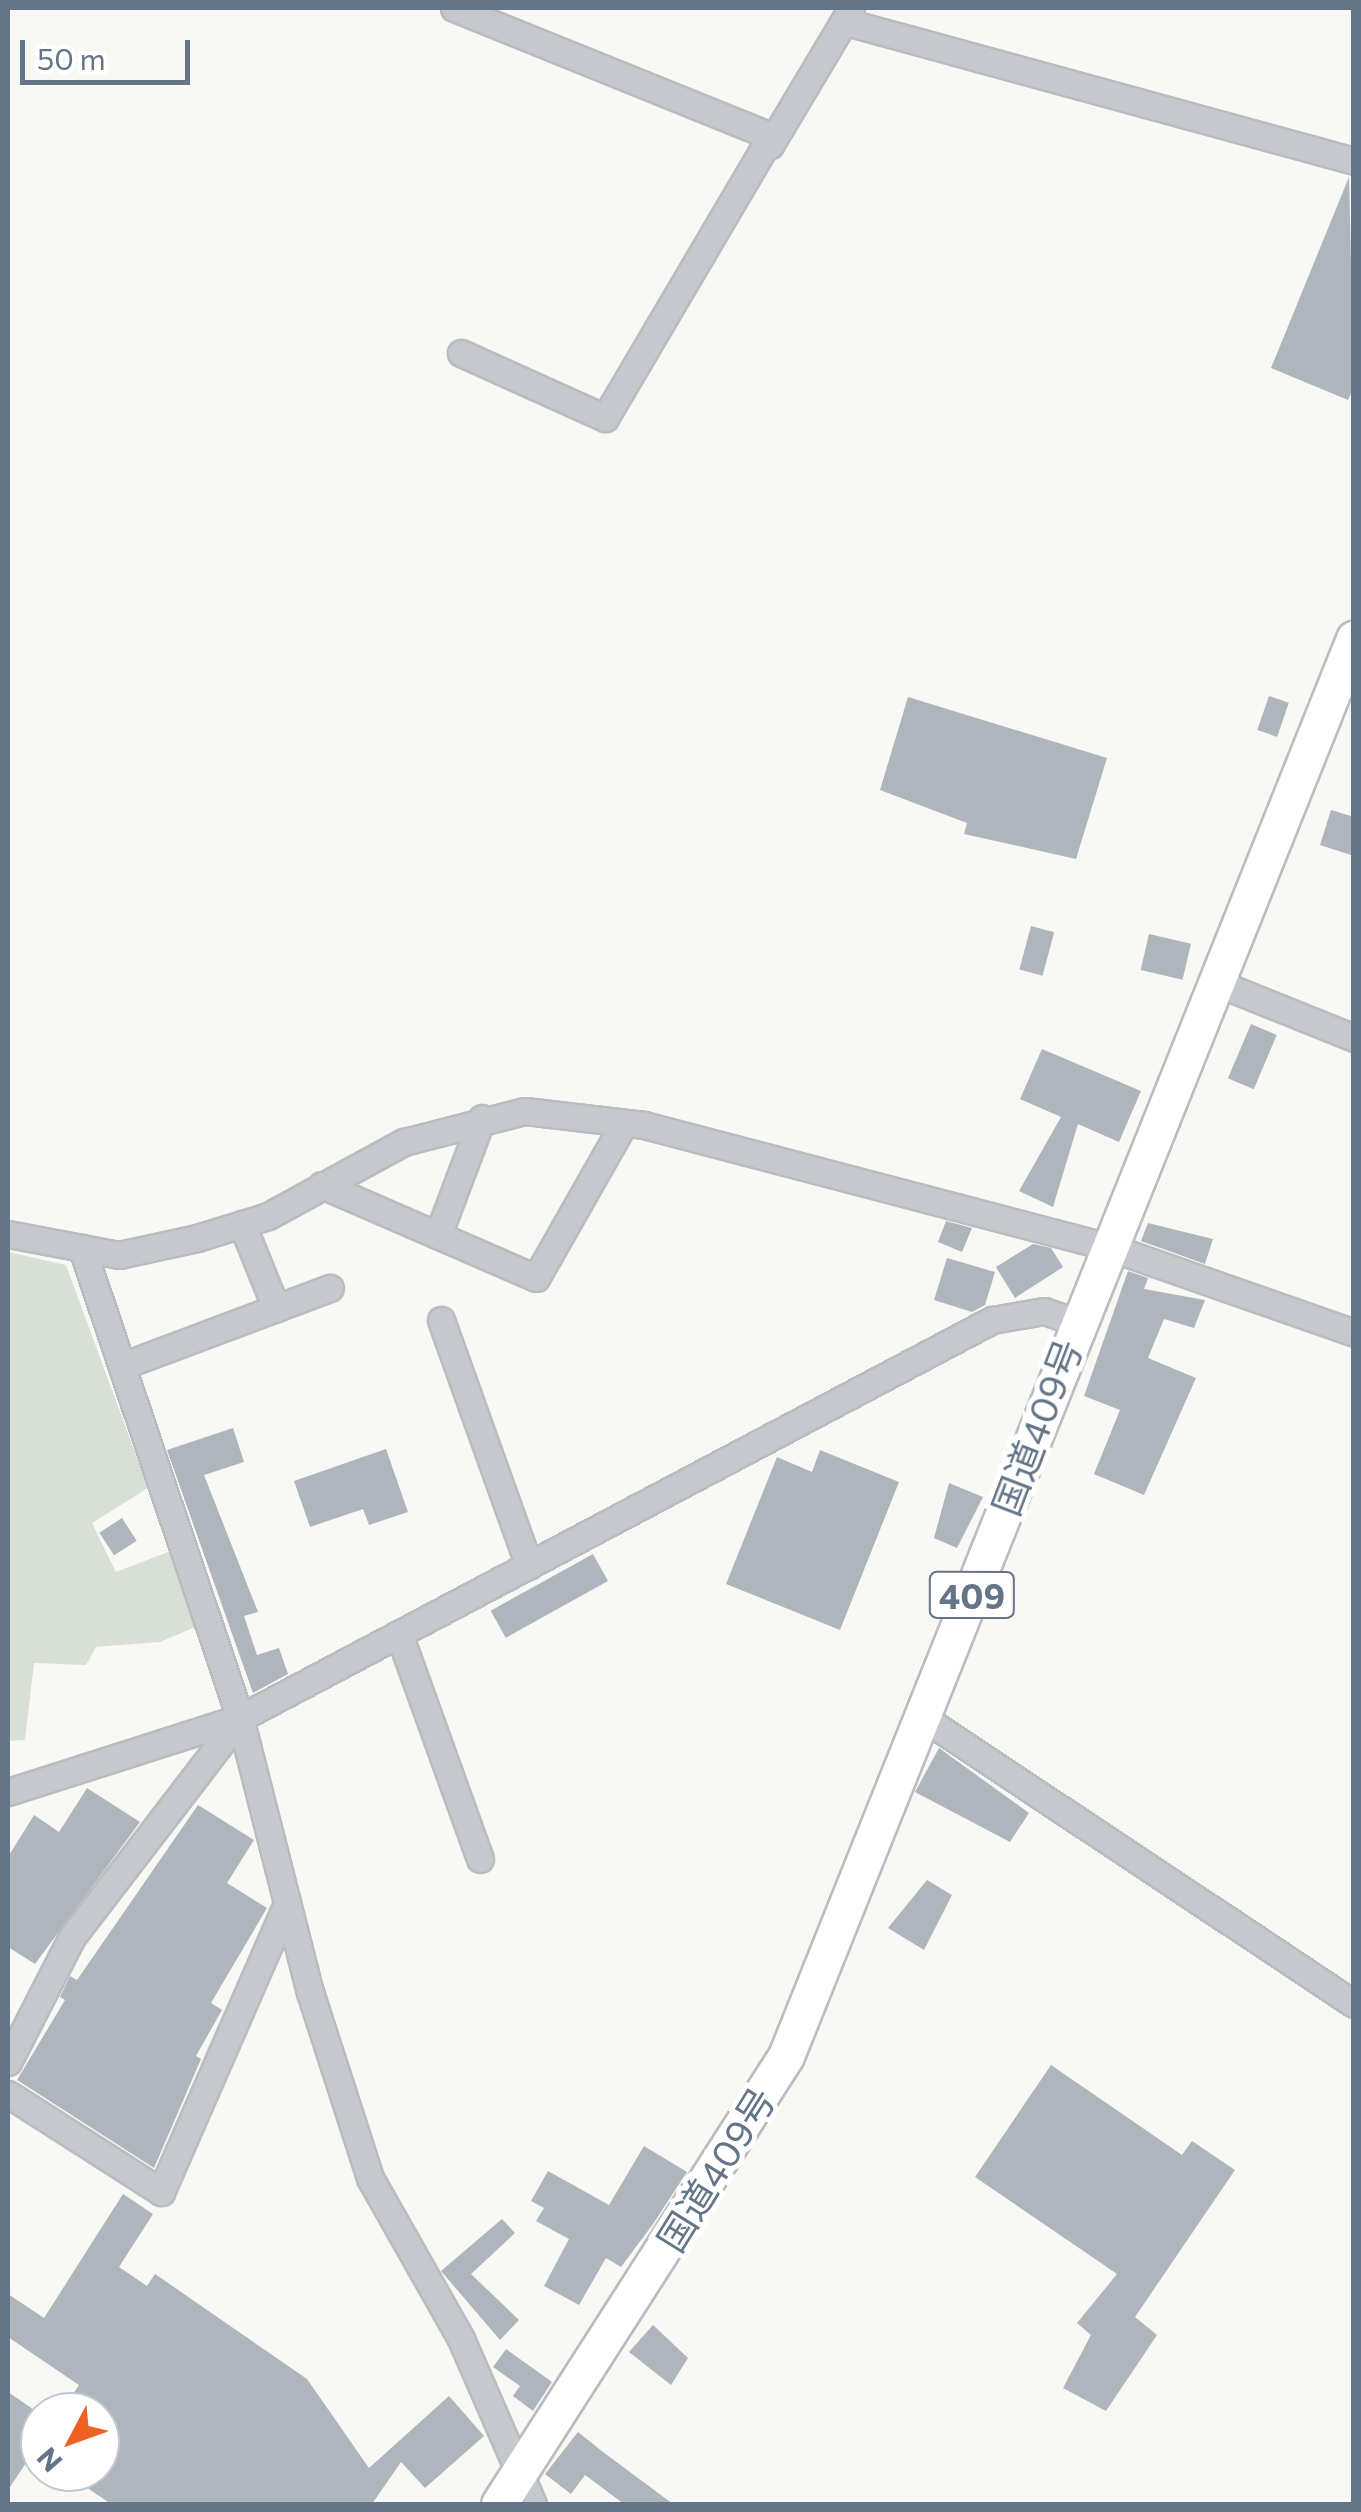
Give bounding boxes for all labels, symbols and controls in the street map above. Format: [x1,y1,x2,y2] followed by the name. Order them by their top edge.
[25,20,195,82] scale bar
[37,39,106,76] text: 50 m
[982,1333,1090,1521] street label: 国道409号
[927,1565,1017,1625] road number: 409
[647,2079,783,2259] street label: 国道409号
[20,2392,120,2492] north arrow
[29,2441,69,2479] text: N

